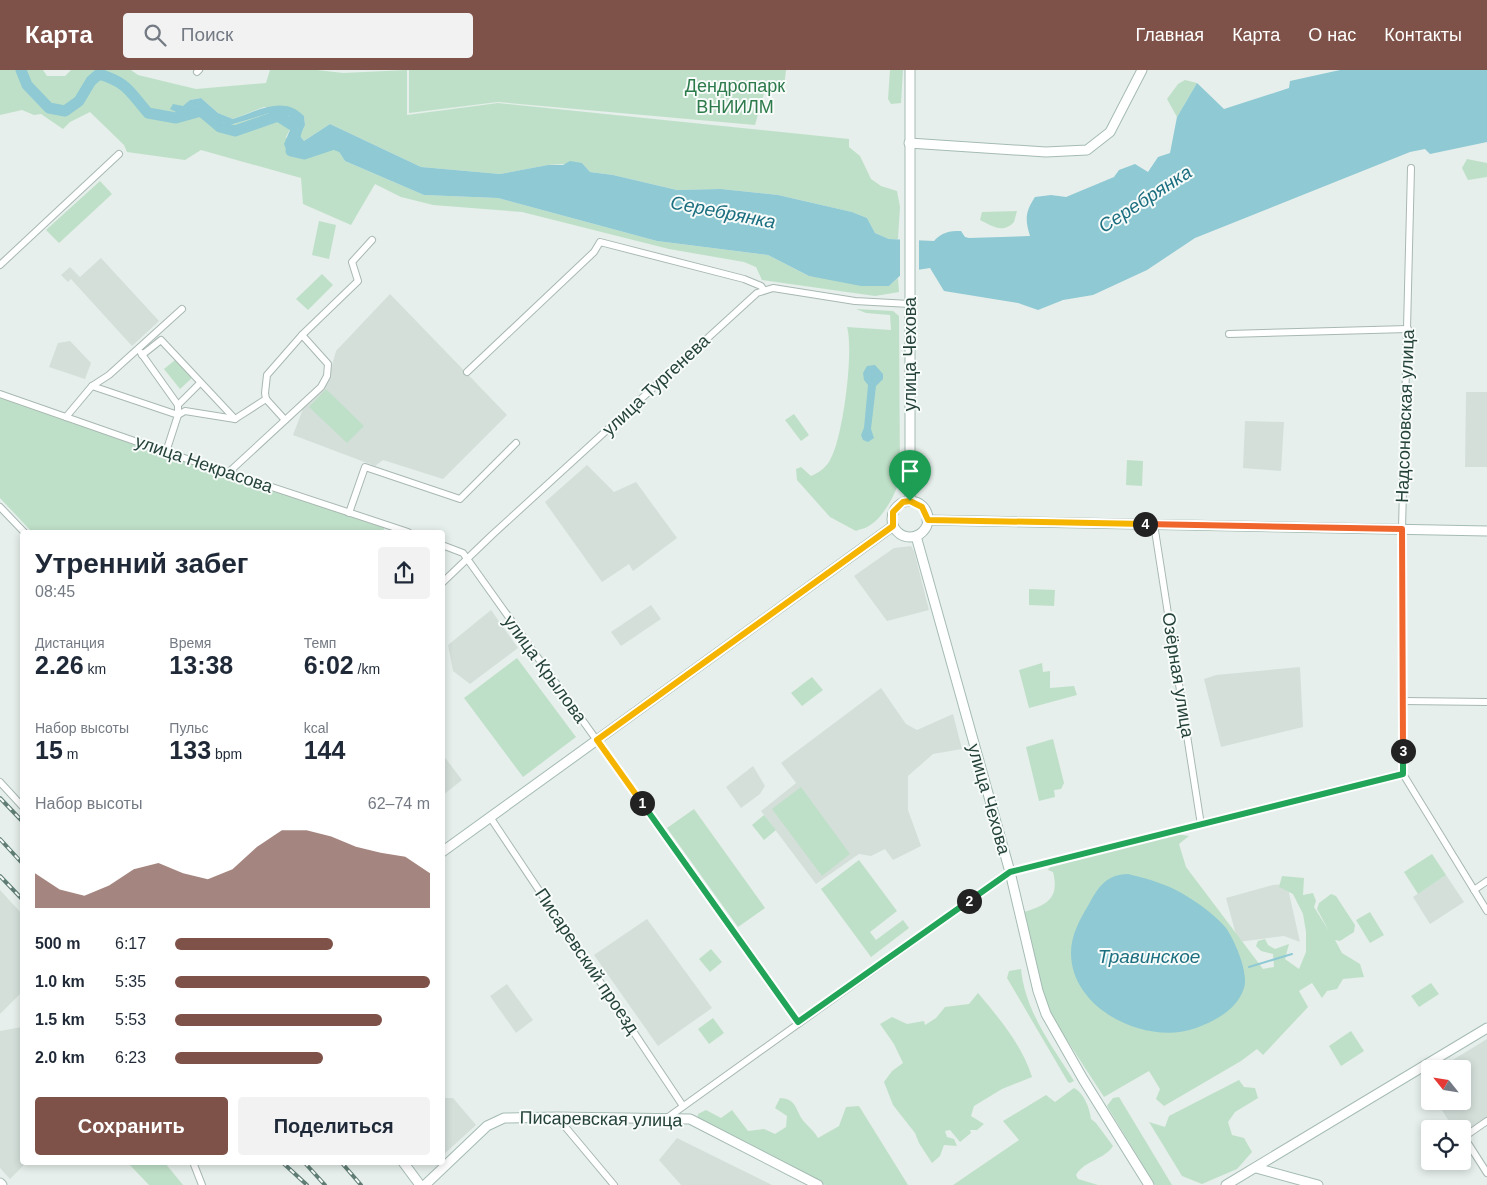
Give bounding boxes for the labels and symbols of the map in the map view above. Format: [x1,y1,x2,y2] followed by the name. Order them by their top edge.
[685,76,785,117] park label: Дендропарк ВНИИЛМ
[1095,161,1195,237] water label: Серебрянка
[669,192,777,232] water label: Серебрянка
[900,296,920,411] street label: улица Чехова
[1392,328,1418,503] street label: Надсоновская улица
[598,330,714,440] street label: улица Тургенева
[133,431,276,497] street label: улица Некрасова
[889,450,931,501] pin
[1132,512,1158,536] pin: 4
[499,611,591,727] street label: улица Крылова
[1158,611,1198,740] street label: Озёрная улица
[1390,738,1416,764] pin: 3
[964,741,1015,858] street label: улица Чехова
[630,790,654,816] pin: 1
[531,884,643,1038] street label: Писаревский проезд
[956,888,982,914] pin: 2
[1098,946,1200,967] water label: Травинское
[1421,1060,1471,1110] north arrow
[519,1108,684,1130] street label: Писаревская улица

